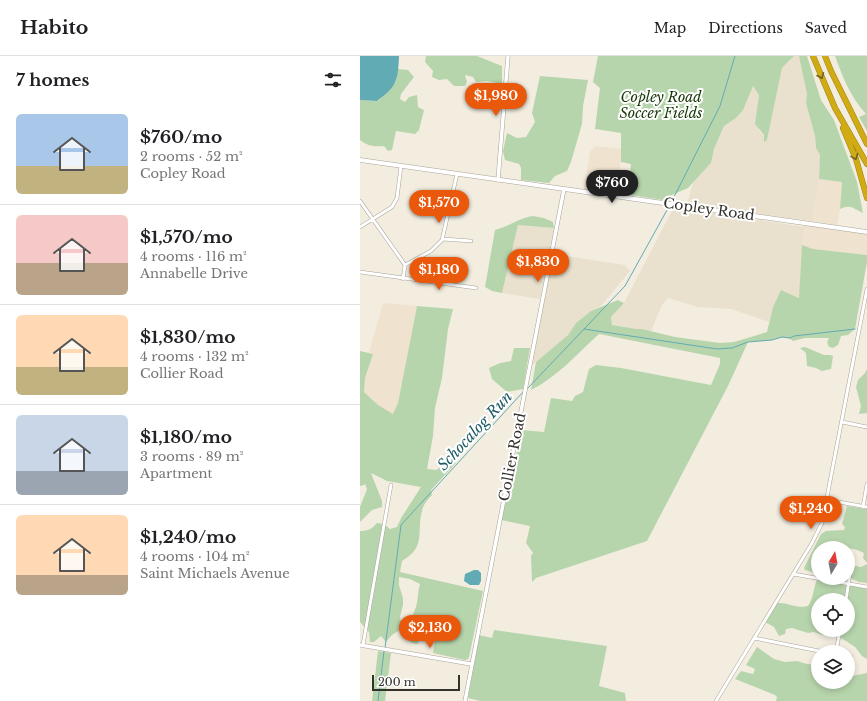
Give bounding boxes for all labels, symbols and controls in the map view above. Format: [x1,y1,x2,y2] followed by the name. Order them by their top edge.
[20,16,88,39] text: Habito
[654,19,686,37] text: Map
[708,19,783,37] text: Directions
[805,19,847,37] text: Saved
[322,69,344,91] icon: filters
[16,70,89,91] text: 7 homes
[816,71,824,79] one-way arrow
[463,83,529,117] pin: $1,980
[474,87,518,104] text: $1,980
[620,88,702,122] park label: Copley Road Soccer Fields
[140,127,222,148] text: $760/mo
[48,130,96,178] icon: home
[140,148,243,165] text: 2 rooms · 52 m²
[850,154,858,161] one-way arrow
[140,165,226,182] text: Copley Road
[588,170,636,204] pin: $760
[595,174,629,191] text: $760
[406,190,472,224] pin: $1,570
[418,194,460,211] text: $1,570
[662,194,756,224] street label: Copley Road
[140,227,233,248] text: $1,570/mo
[48,231,96,279] icon: home
[140,248,247,265] text: 4 rooms · 116 m²
[505,249,571,283] pin: $1,830
[516,253,560,270] text: $1,830
[406,257,472,291] pin: $1,180
[418,261,460,278] text: $1,180
[140,265,248,282] text: Annabelle Drive
[140,327,235,348] text: $1,830/mo
[48,331,96,379] icon: home
[140,348,249,365] text: 4 rooms · 132 m²
[140,365,223,382] text: Collier Road
[433,387,516,474] water label: Schocalog Run
[495,411,530,503] street label: Collier Road
[140,427,232,448] text: $1,180/mo
[48,431,96,479] icon: home
[140,448,243,465] text: 3 rooms · 89 m²
[140,465,212,482] text: Apartment
[778,496,844,530] pin: $1,240
[789,500,833,517] text: $1,240
[140,527,236,548] text: $1,240/mo
[48,531,96,579] icon: home
[811,541,855,585] north arrow
[811,541,855,689] map controls
[140,548,250,565] text: 4 rooms · 104 m²
[140,565,290,582] text: Saint Michaels Avenue
[811,593,855,637] button: locate
[397,615,463,649] pin: $2,130
[408,619,452,636] text: $2,130
[811,645,855,689] button: layers
[372,673,460,692] scale bar
[378,675,415,689] text: 200 m

